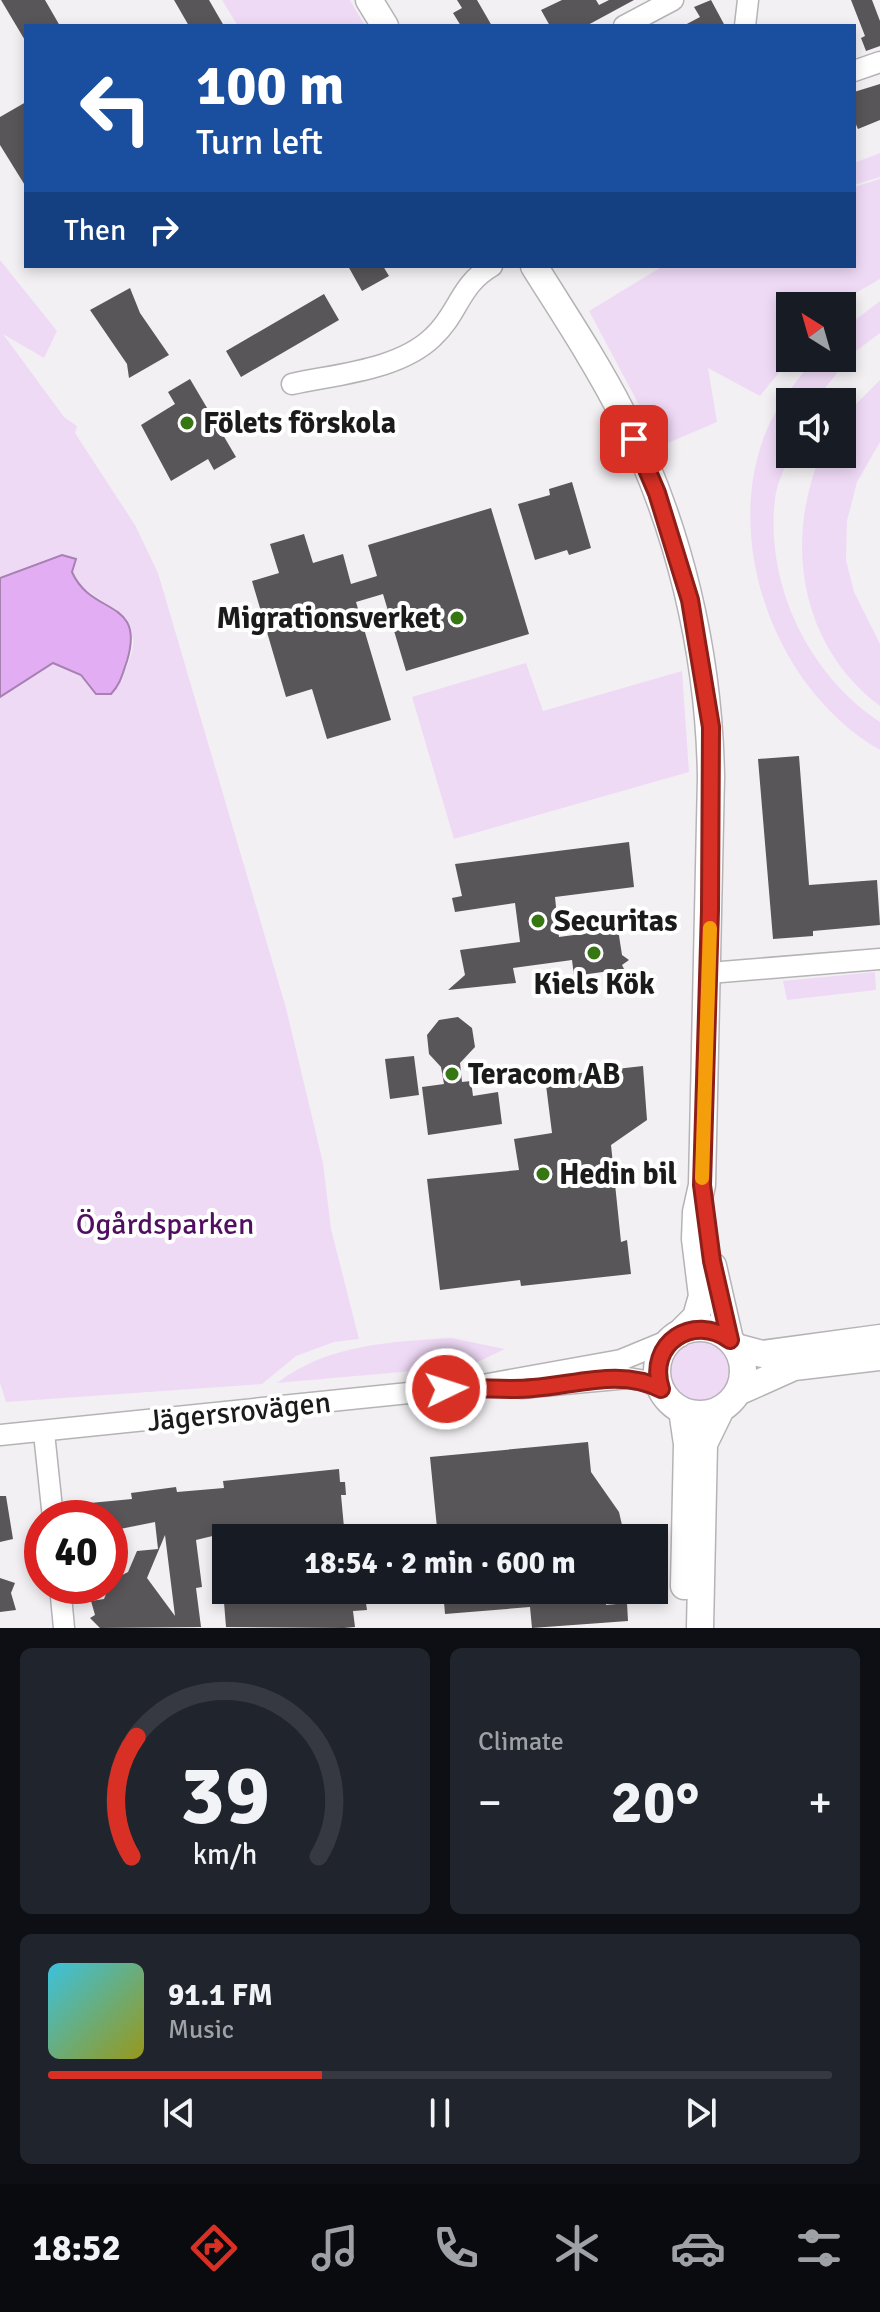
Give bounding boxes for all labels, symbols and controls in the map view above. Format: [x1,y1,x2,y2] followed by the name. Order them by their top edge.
[196,51,344,120] text: 100 m
[64,56,168,160] icon: left
[196,120,323,165] text: Turn left
[142,208,186,252] icon: right
[64,212,126,249] text: Then
[776,292,856,372] north arrow
[776,292,856,468] map controls
[776,388,856,468] button: sound
[203,405,396,442] place label: Fölets förskola
[600,405,668,473] pin
[178,414,196,432] marker: Fölets förskola
[612,417,656,461] icon: arrive
[216,600,441,637] place label: Migrationsverket
[448,609,466,627] marker: Migrationsverket
[554,903,678,940] place label: Securitas
[529,912,547,930] marker: Securitas
[585,944,603,962] marker: Kiels Kök
[533,966,655,1003] place label: Kiels Kök
[468,1056,621,1093] place label: Teracom AB
[443,1065,461,1083] marker: Teracom AB
[559,1156,677,1193] place label: Hedin bil
[534,1165,552,1183] marker: Hedin bil
[76,1206,254,1243] park label: Ögårdsparken
[404,1347,488,1431] position arrow
[145,1384,333,1440] street label: Jägersrovägen
[24,1500,128,1604] speed limit sign: 40
[304,1545,576,1582] text: 18:54 · 2 min · 600 m
[478,1726,564,1758] text: Climate
[180,1745,270,1847] text: 39
[611,1766,699,1840] text: 20°
[478,1776,502,1830] text: −
[808,1776,832,1830] text: +
[193,1837,257,1872] text: km/h
[168,1977,273,2014] text: 91.1 FM
[168,2014,234,2046] text: Music
[157,2091,201,2135] icon: previous
[418,2091,462,2135] icon: pause
[679,2091,723,2135] icon: next
[186,2220,242,2276] icon: directions
[307,2220,363,2276] icon: music
[428,2220,484,2276] icon: phone
[549,2220,605,2276] icon: climate
[670,2220,726,2276] icon: car
[791,2220,847,2276] icon: filters
[33,2226,121,2271] text: 18:52

